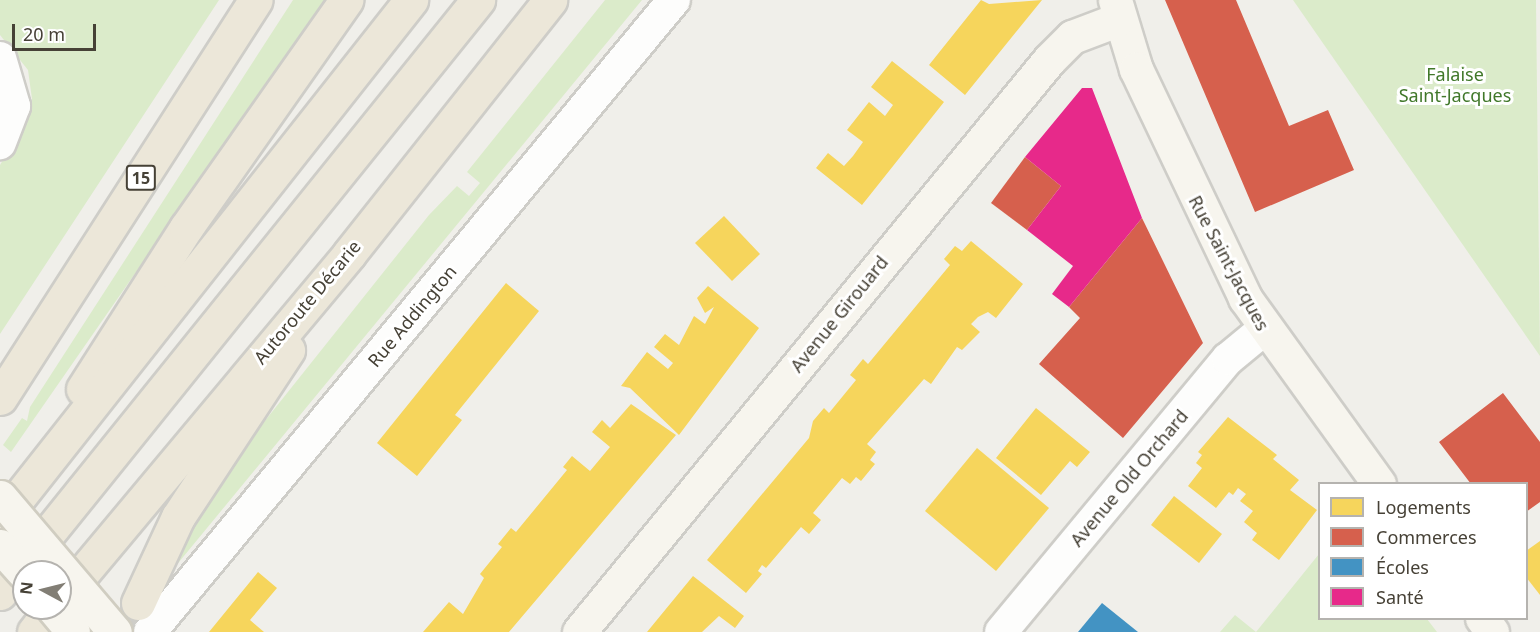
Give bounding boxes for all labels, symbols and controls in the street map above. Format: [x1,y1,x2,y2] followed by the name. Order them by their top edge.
[15,12,99,50] scale bar
[23,22,65,46] text: 20 m
[1399,64,1511,106] park label: Falaise Saint-Jacques
[124,165,158,191] road number: 15
[1184,192,1274,334] street label: Rue Saint-Jacques
[249,236,365,368] street label: Autoroute Décarie
[786,252,892,376] street label: Avenue Girouard
[363,261,461,371] street label: Rue Addington
[1066,405,1192,551] street label: Avenue Old Orchard
[1318,482,1528,620] legend
[1376,495,1471,519] text: Logements
[1376,525,1477,549] text: Commerces
[1376,555,1429,579] text: Écoles
[12,560,72,620] north arrow
[14,580,38,596] text: N
[1376,585,1424,609] text: Santé

